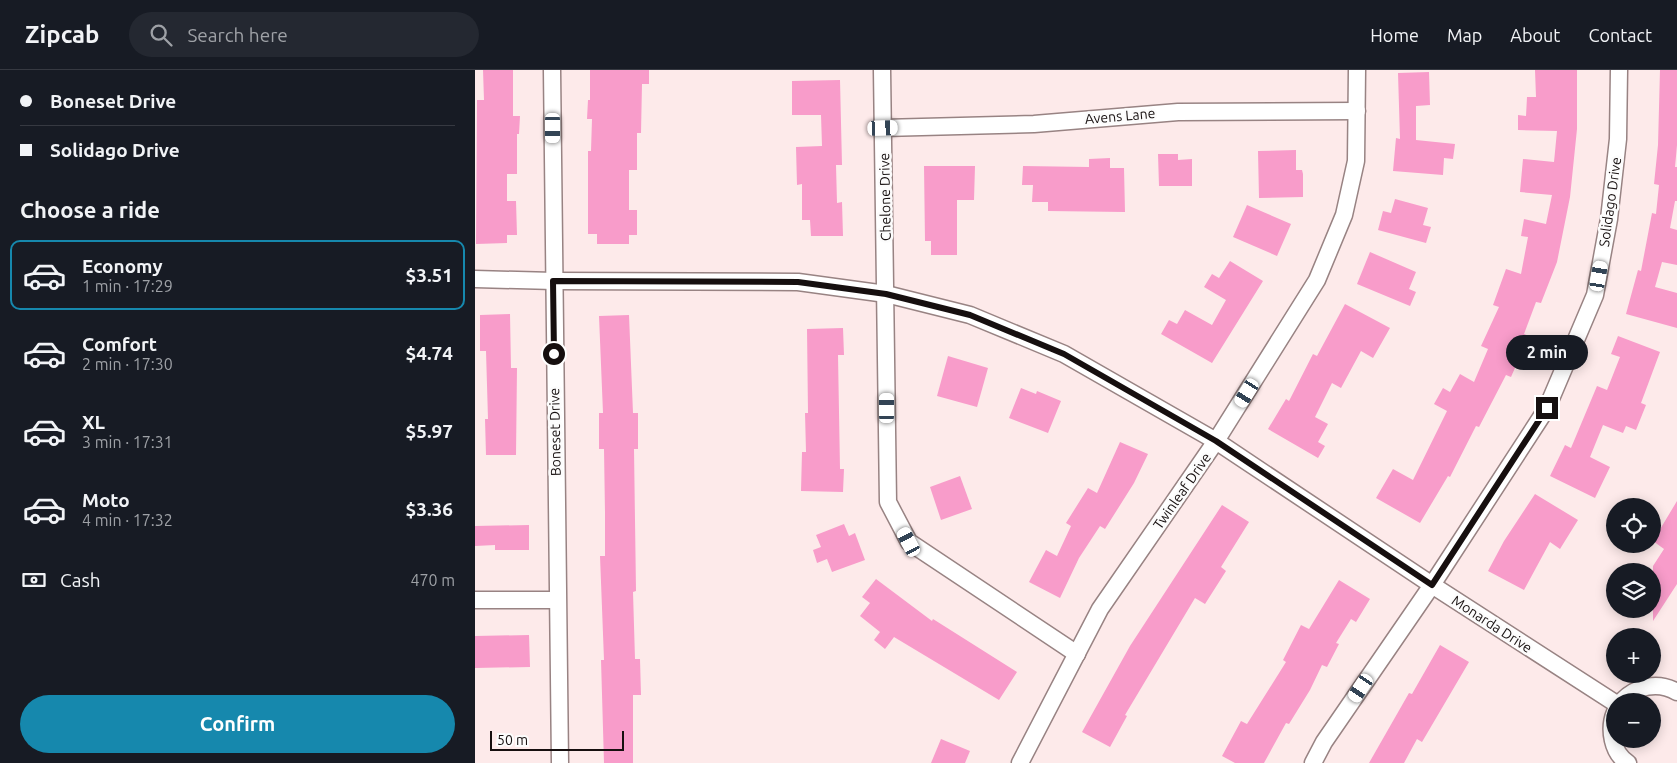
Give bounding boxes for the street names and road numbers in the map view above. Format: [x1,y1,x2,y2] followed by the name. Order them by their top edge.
[1084,105,1156,127] street label: Avens Lane
[876,153,894,241] street label: Chelone Drive
[1596,156,1624,248] street label: Solidago Drive
[546,388,564,476] street label: Boneset Drive
[1150,450,1214,532] street label: Twinleaf Drive
[1449,592,1535,656] street label: Monarda Drive

